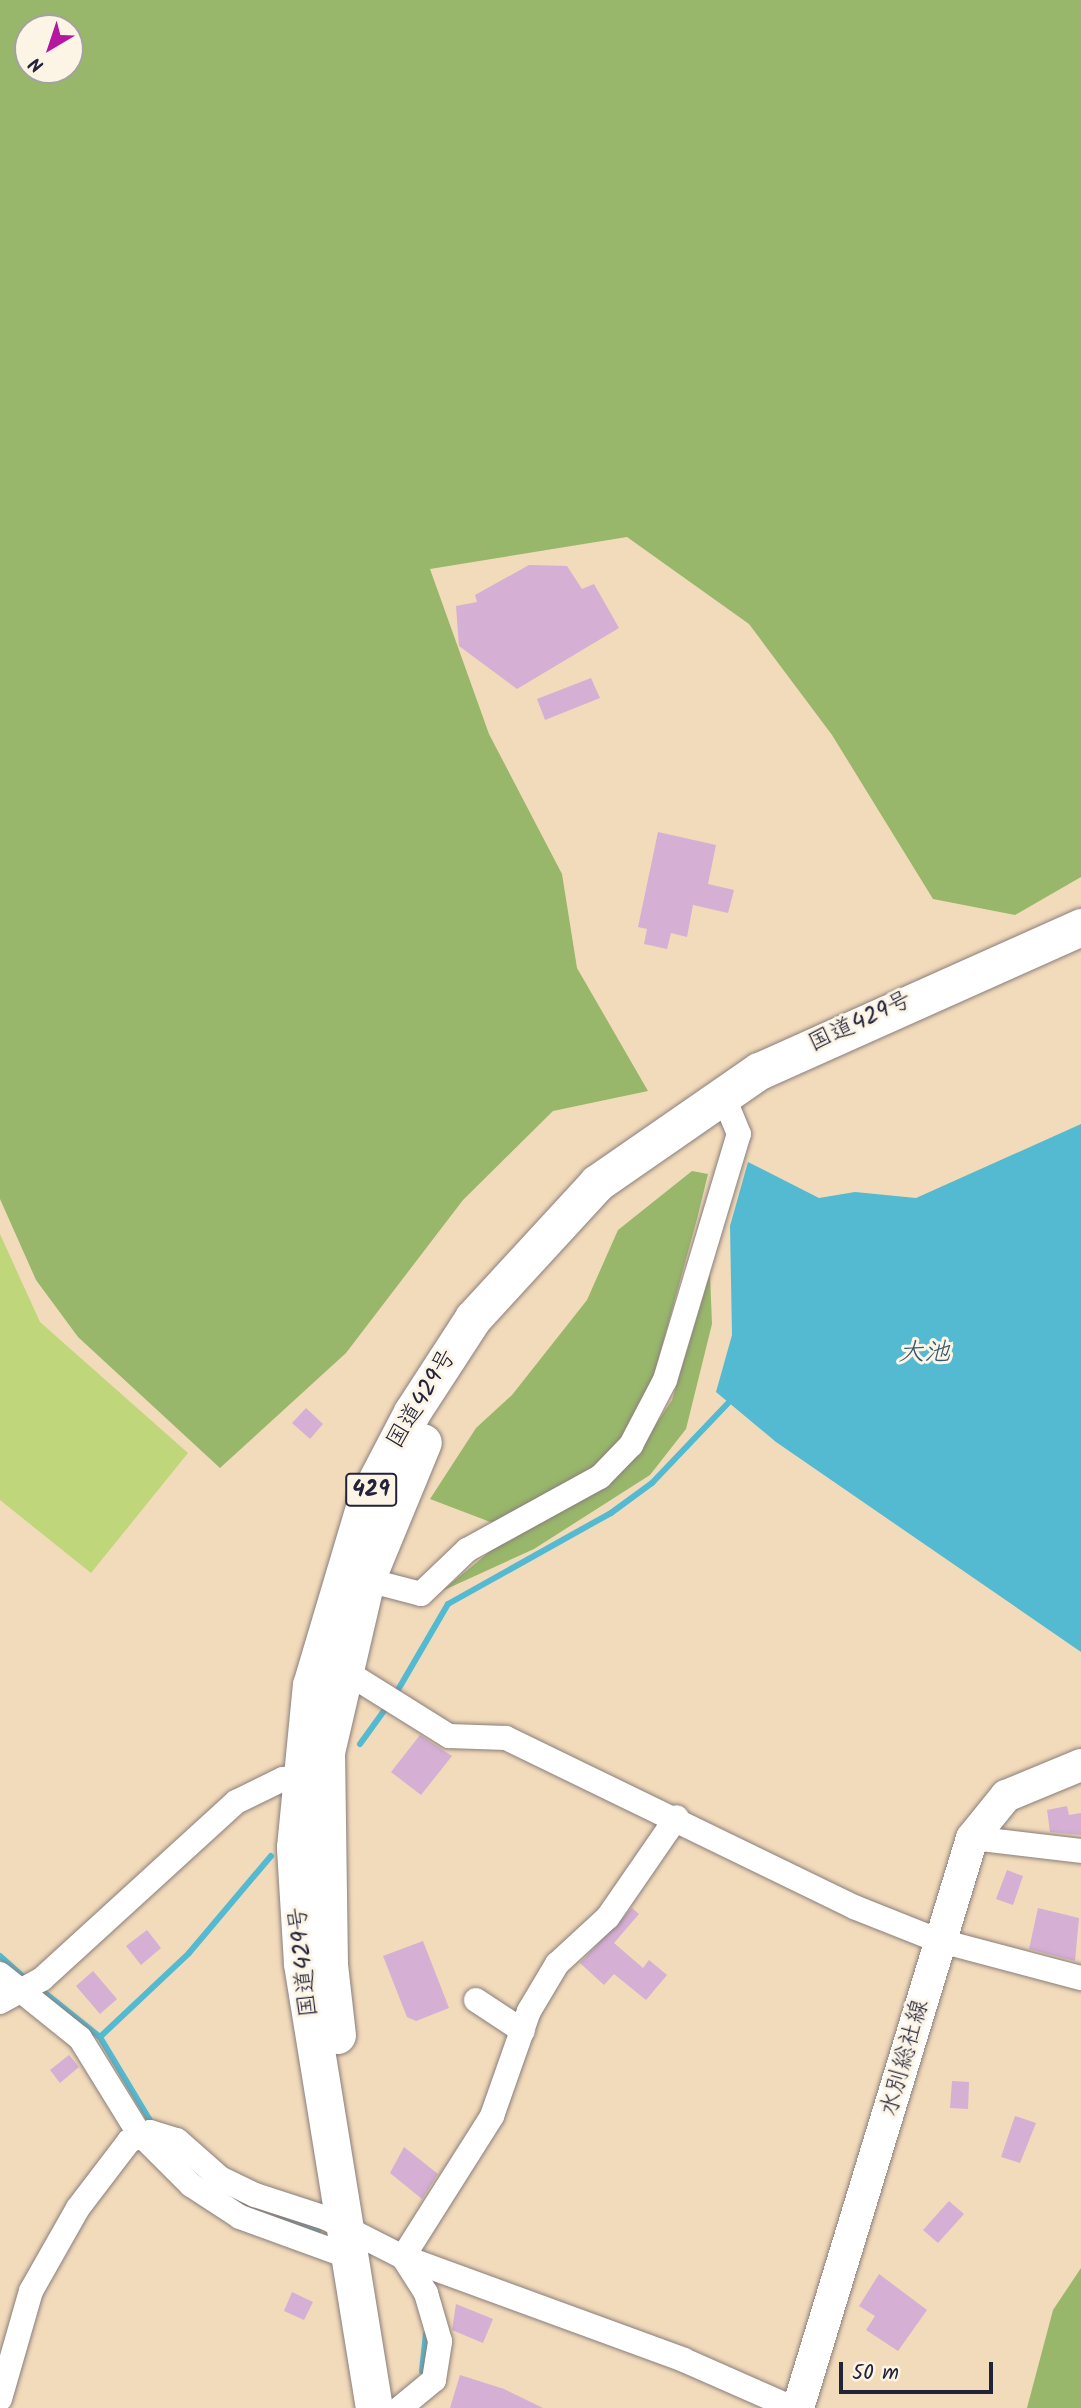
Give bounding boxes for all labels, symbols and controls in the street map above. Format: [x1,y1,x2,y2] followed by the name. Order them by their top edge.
[14,14,84,84] north arrow
[23,48,51,79] text: N
[804,986,916,1058] street label: 国道429号
[898,1338,950,1370] water label: 大池
[381,1344,463,1454] street label: 国道429号
[345,1470,397,1510] road number: 429
[284,1905,324,2019] street label: 国道429号
[875,1996,935,2120] street label: 水別総社線
[843,2348,997,2392] scale bar
[852,2357,899,2390] text: 50 m

